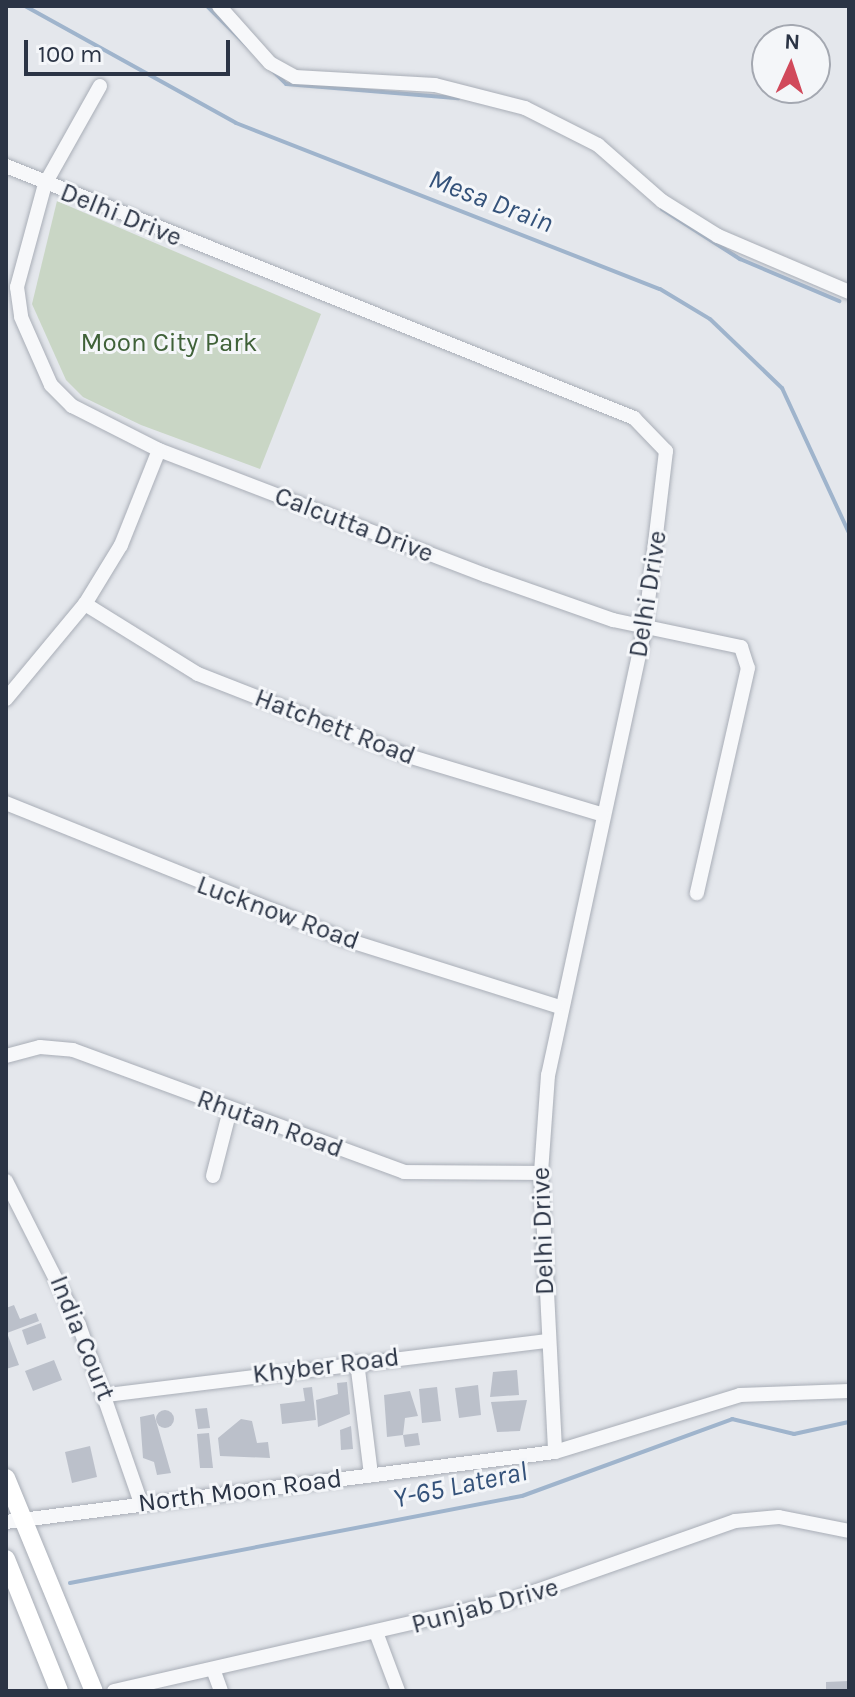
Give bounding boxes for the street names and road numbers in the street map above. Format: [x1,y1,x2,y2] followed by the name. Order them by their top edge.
[56,177,186,253] street label: Delhi Drive
[270,480,438,570] street label: Calcutta Drive
[623,528,673,660] street label: Delhi Drive
[250,682,420,772] street label: Hatchett Road
[192,869,364,957] street label: Lucknow Road
[193,1083,347,1165] street label: Rhutan Road
[525,1166,561,1296] street label: Delhi Drive
[43,1271,121,1405] street label: India Court
[251,1342,401,1390] street label: Khyber Road
[136,1463,344,1519] street label: North Moon Road
[408,1571,562,1641] street label: Punjab Drive

